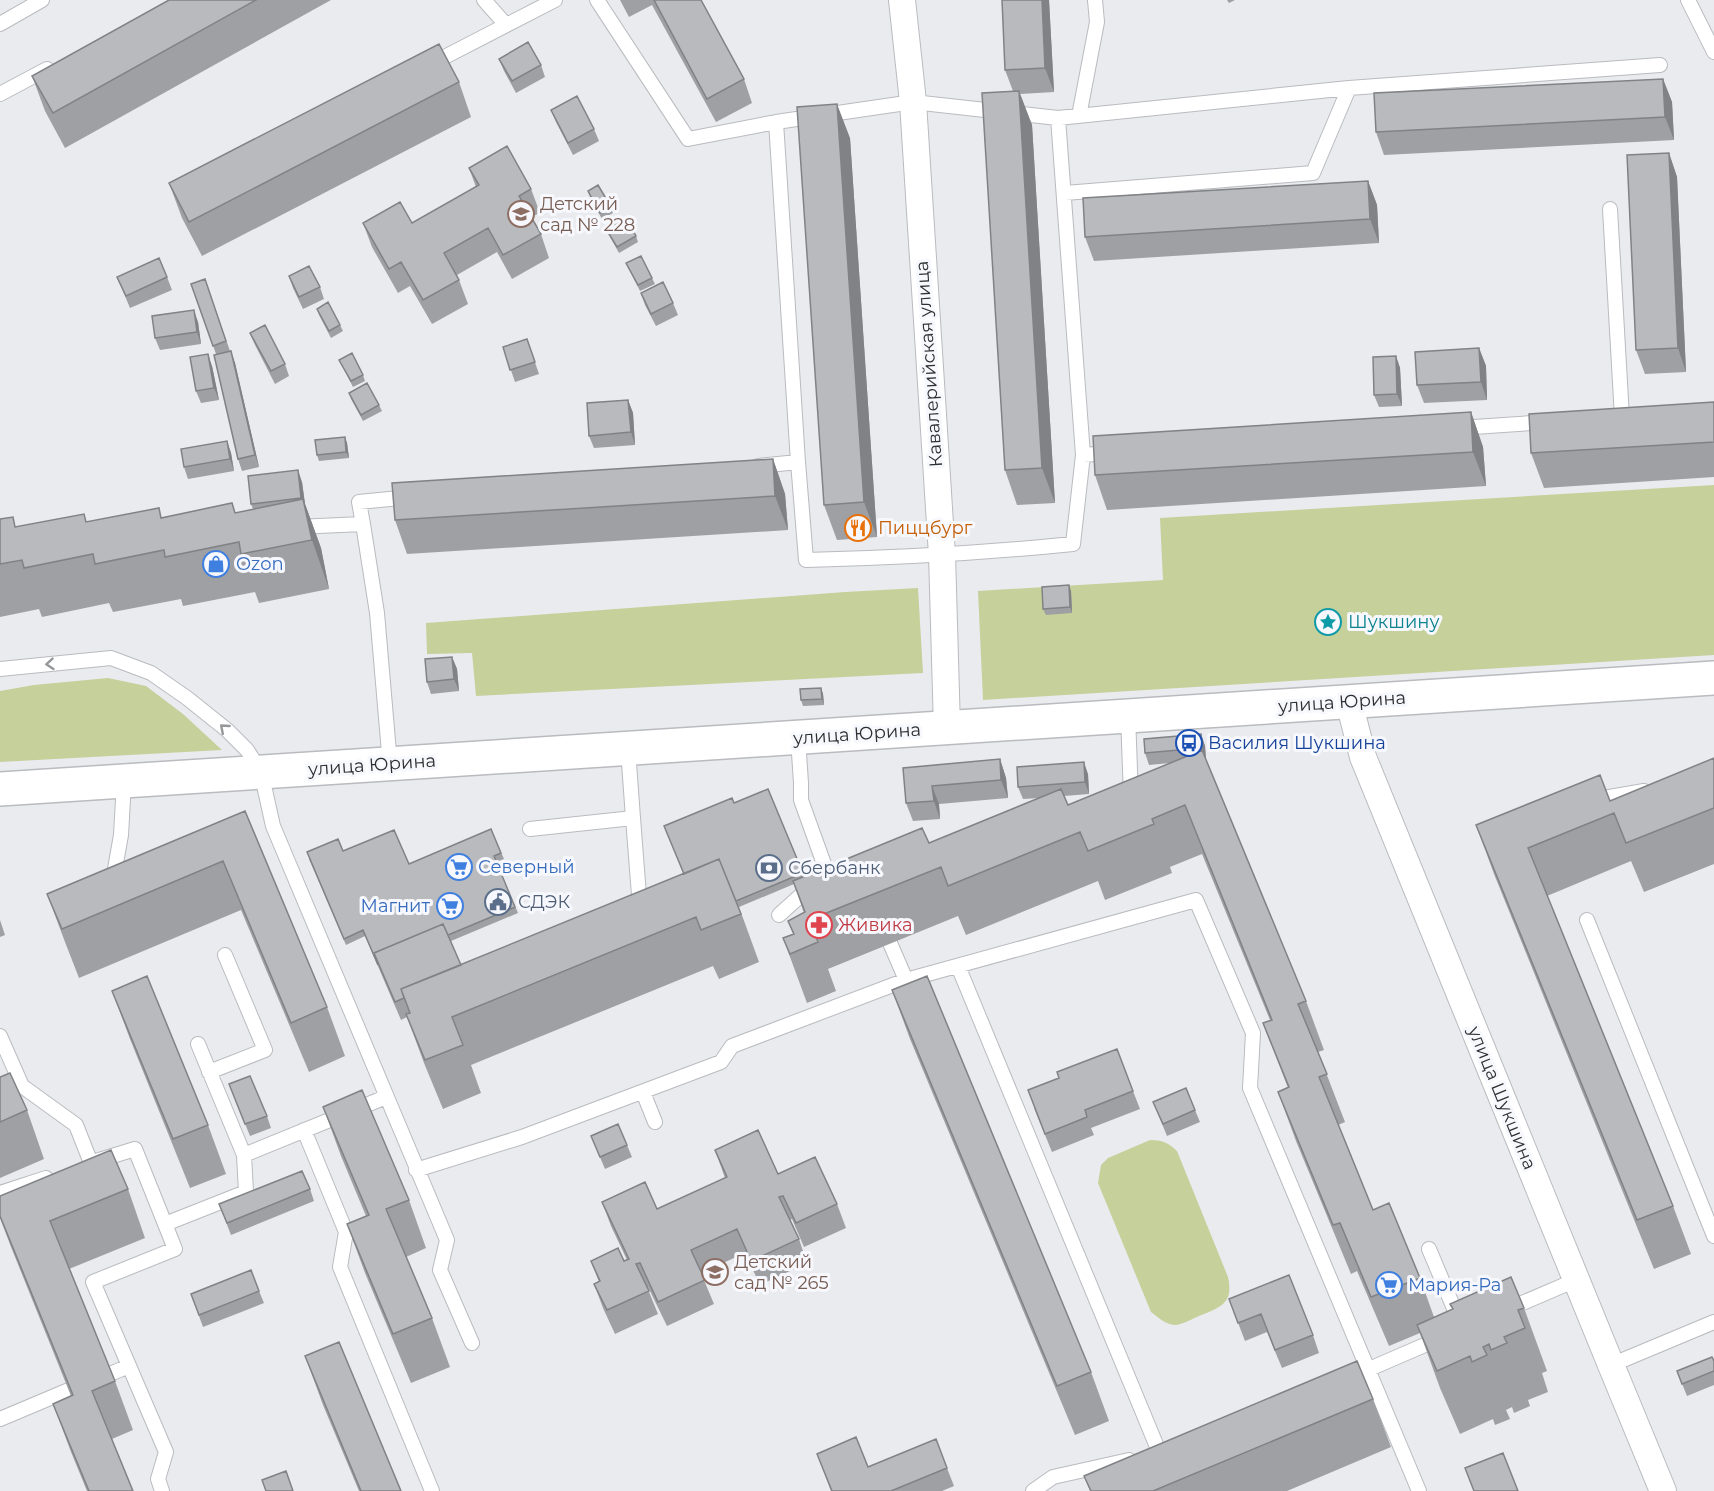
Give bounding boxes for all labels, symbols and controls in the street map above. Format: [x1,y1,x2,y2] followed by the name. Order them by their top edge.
[540,193,635,236] place label: Детский сад № 228
[506,199,536,229] school or university icon: Детский сад № 228
[911,260,947,468] street label: Кавалерийская улица
[843,513,873,543] restaurant icon: Пиццбург
[878,517,973,539] place label: Пиццбург
[201,549,231,579] shop icon: Ozon
[236,553,284,575] place label: Ozon
[1313,607,1343,637] place icon: Шукшину
[1348,611,1439,633] place label: Шукшину
[46,657,55,670] one-way arrow
[1276,687,1407,718] street label: улица Юрина
[791,719,922,750] street label: улица Юрина
[220,724,231,735] one-way arrow
[1174,728,1204,758] bus stop icon: Василия Шукшина
[1208,732,1386,754] place label: Василия Шукшина
[306,750,437,781] street label: улица Юрина
[444,852,474,882] supermarket icon: Северный
[754,853,784,883] bank icon: Сбербанк
[478,856,575,878] place label: Северный
[788,857,881,879] place label: Сбербанк
[483,887,513,917] public building icon: СДЭК
[435,891,465,921] supermarket icon: Магнит
[518,891,571,913] place label: СДЭК
[361,895,430,917] place label: Магнит
[804,910,834,940] pharmacy icon: Живика
[838,914,913,936] place label: Живика
[1463,1022,1541,1173] street label: улица Шукшина
[734,1251,829,1294] place label: Детский сад № 265
[700,1257,730,1287] school or university icon: Детский сад № 265
[1374,1270,1404,1300] supermarket icon: Мария-Ра
[1408,1274,1501,1296] place label: Мария-Ра

